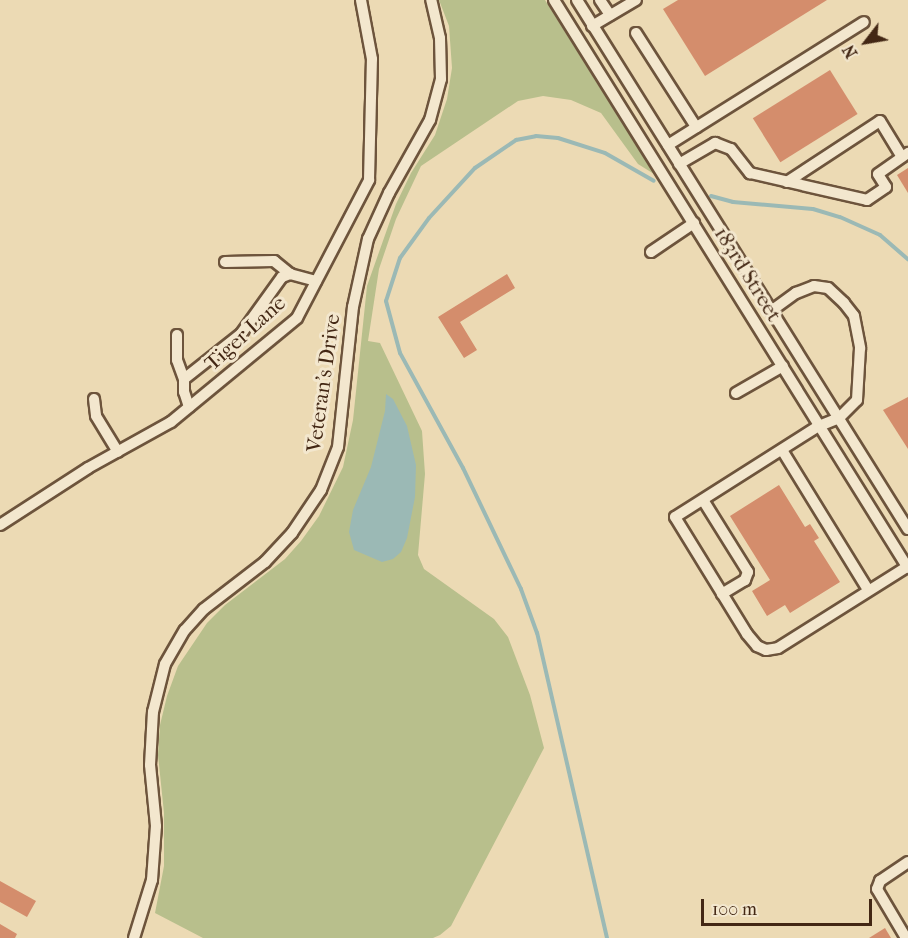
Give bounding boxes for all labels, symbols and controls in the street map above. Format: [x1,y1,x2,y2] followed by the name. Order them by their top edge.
[836,12,896,72] north arrow
[839,41,861,62] text: N
[709,222,787,326] street label: 183rd Street
[199,290,291,376] street label: Tiger Lane
[301,312,345,454] street label: Veteran's Drive
[704,887,875,925] scale bar
[712,899,757,920] text: 100 m

